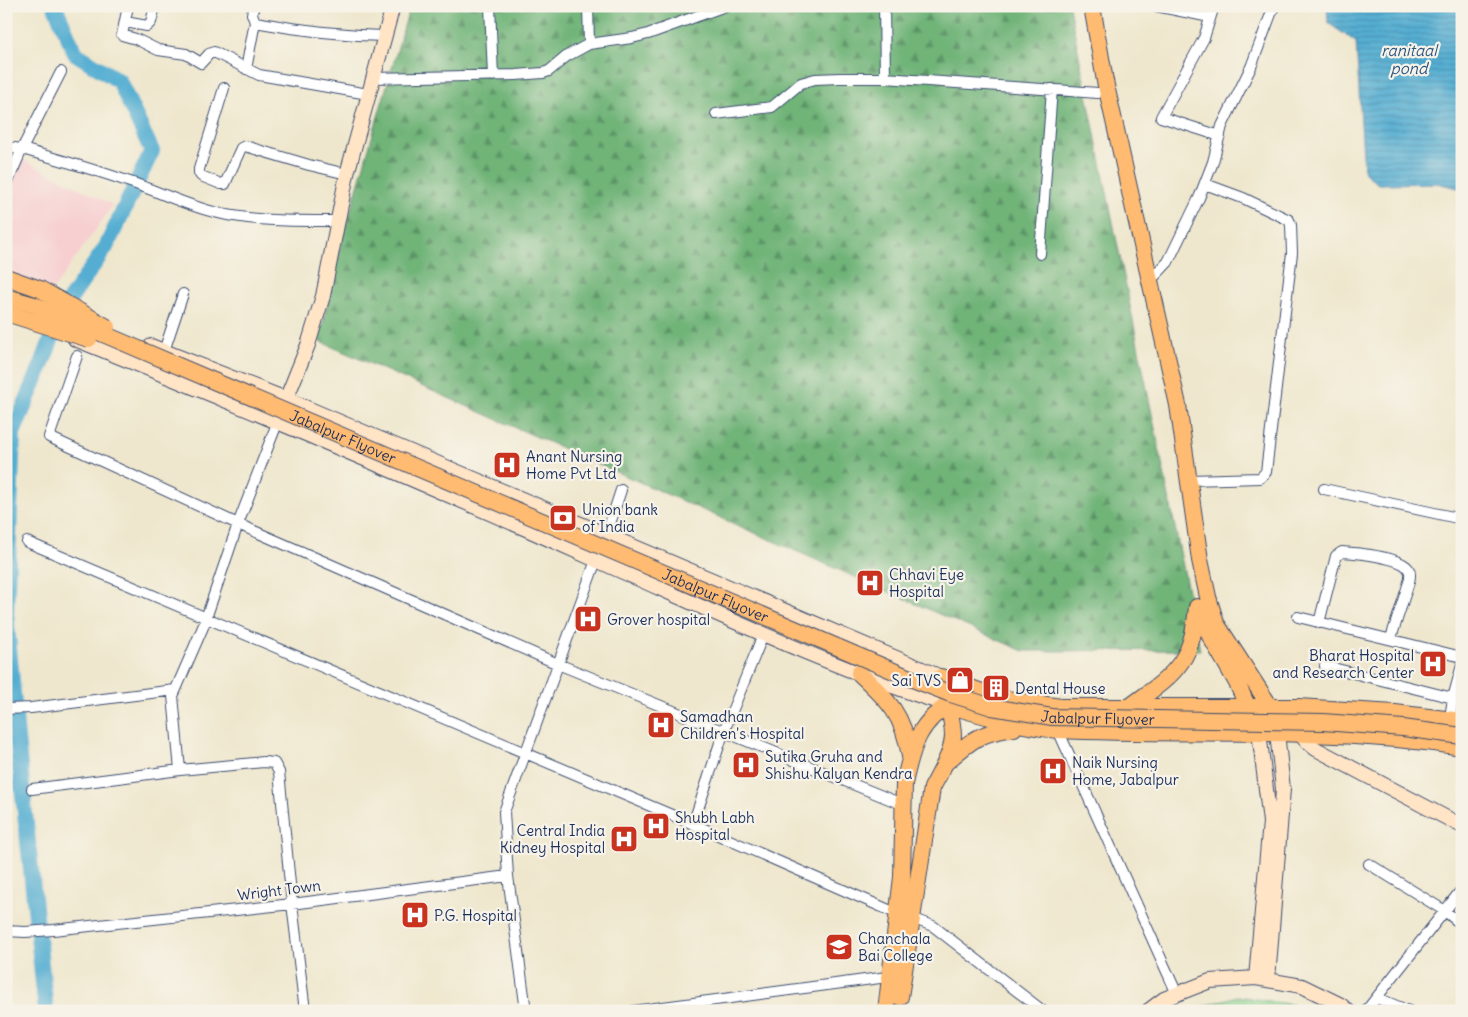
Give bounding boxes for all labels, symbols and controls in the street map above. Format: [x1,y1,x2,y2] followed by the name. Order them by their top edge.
[1381,40,1439,78] water label: ranitaal pond
[287,405,399,467] street label: Jabalpur Flyover
[526,447,622,483] place label: Anant Nursing Home Pvt Ltd
[492,450,522,480] hospital icon: Anant Nursing Home Pvt Ltd
[582,500,658,536] place label: Union bank of India
[548,503,578,533] bank icon: Union bank of India
[660,564,772,626] street label: Jabalpur Flyover
[889,565,964,601] place label: Chhavi Eye Hospital
[855,568,885,598] hospital icon: Chhavi Eye Hospital
[573,604,603,634] hospital icon: Grover hospital
[607,610,710,629] place label: Grover hospital
[1273,646,1414,682] place label: Bharat Hospital and Research Center
[1418,649,1448,679] hospital icon: Bharat Hospital and Research Center
[945,665,975,695] shop icon: Sai TVS
[892,671,941,690] place label: Sai TVS
[981,673,1011,703] building icon: Dental House
[1015,679,1106,698] place label: Dental House
[1040,706,1155,728] street label: Jabalpur Flyover
[680,707,804,743] place label: Samadhan Children's Hospital
[646,710,676,740] hospital icon: Samadhan Children's Hospital
[765,747,913,783] place label: Sutika Gruha and Shishu Kalyan Kendra
[731,750,761,780] hospital icon: Sutika Gruha and Shishu Kalyan Kendra
[1072,753,1179,789] place label: Naik Nursing Home, Jabalpur
[1038,756,1068,786] hospital icon: Naik Nursing Home, Jabalpur
[675,808,755,844] place label: Shubh Labh Hospital
[641,811,671,841] hospital icon: Shubh Labh Hospital
[500,821,605,857] place label: Central India Kidney Hospital
[609,824,639,854] hospital icon: Central India Kidney Hospital
[236,875,322,905] street label: Wright Town
[400,900,430,930] hospital icon: P.G. Hospital
[434,906,517,925] place label: P.G. Hospital
[858,929,933,965] place label: Chanchala Bai College
[824,932,854,962] school or university icon: Chanchala Bai College

